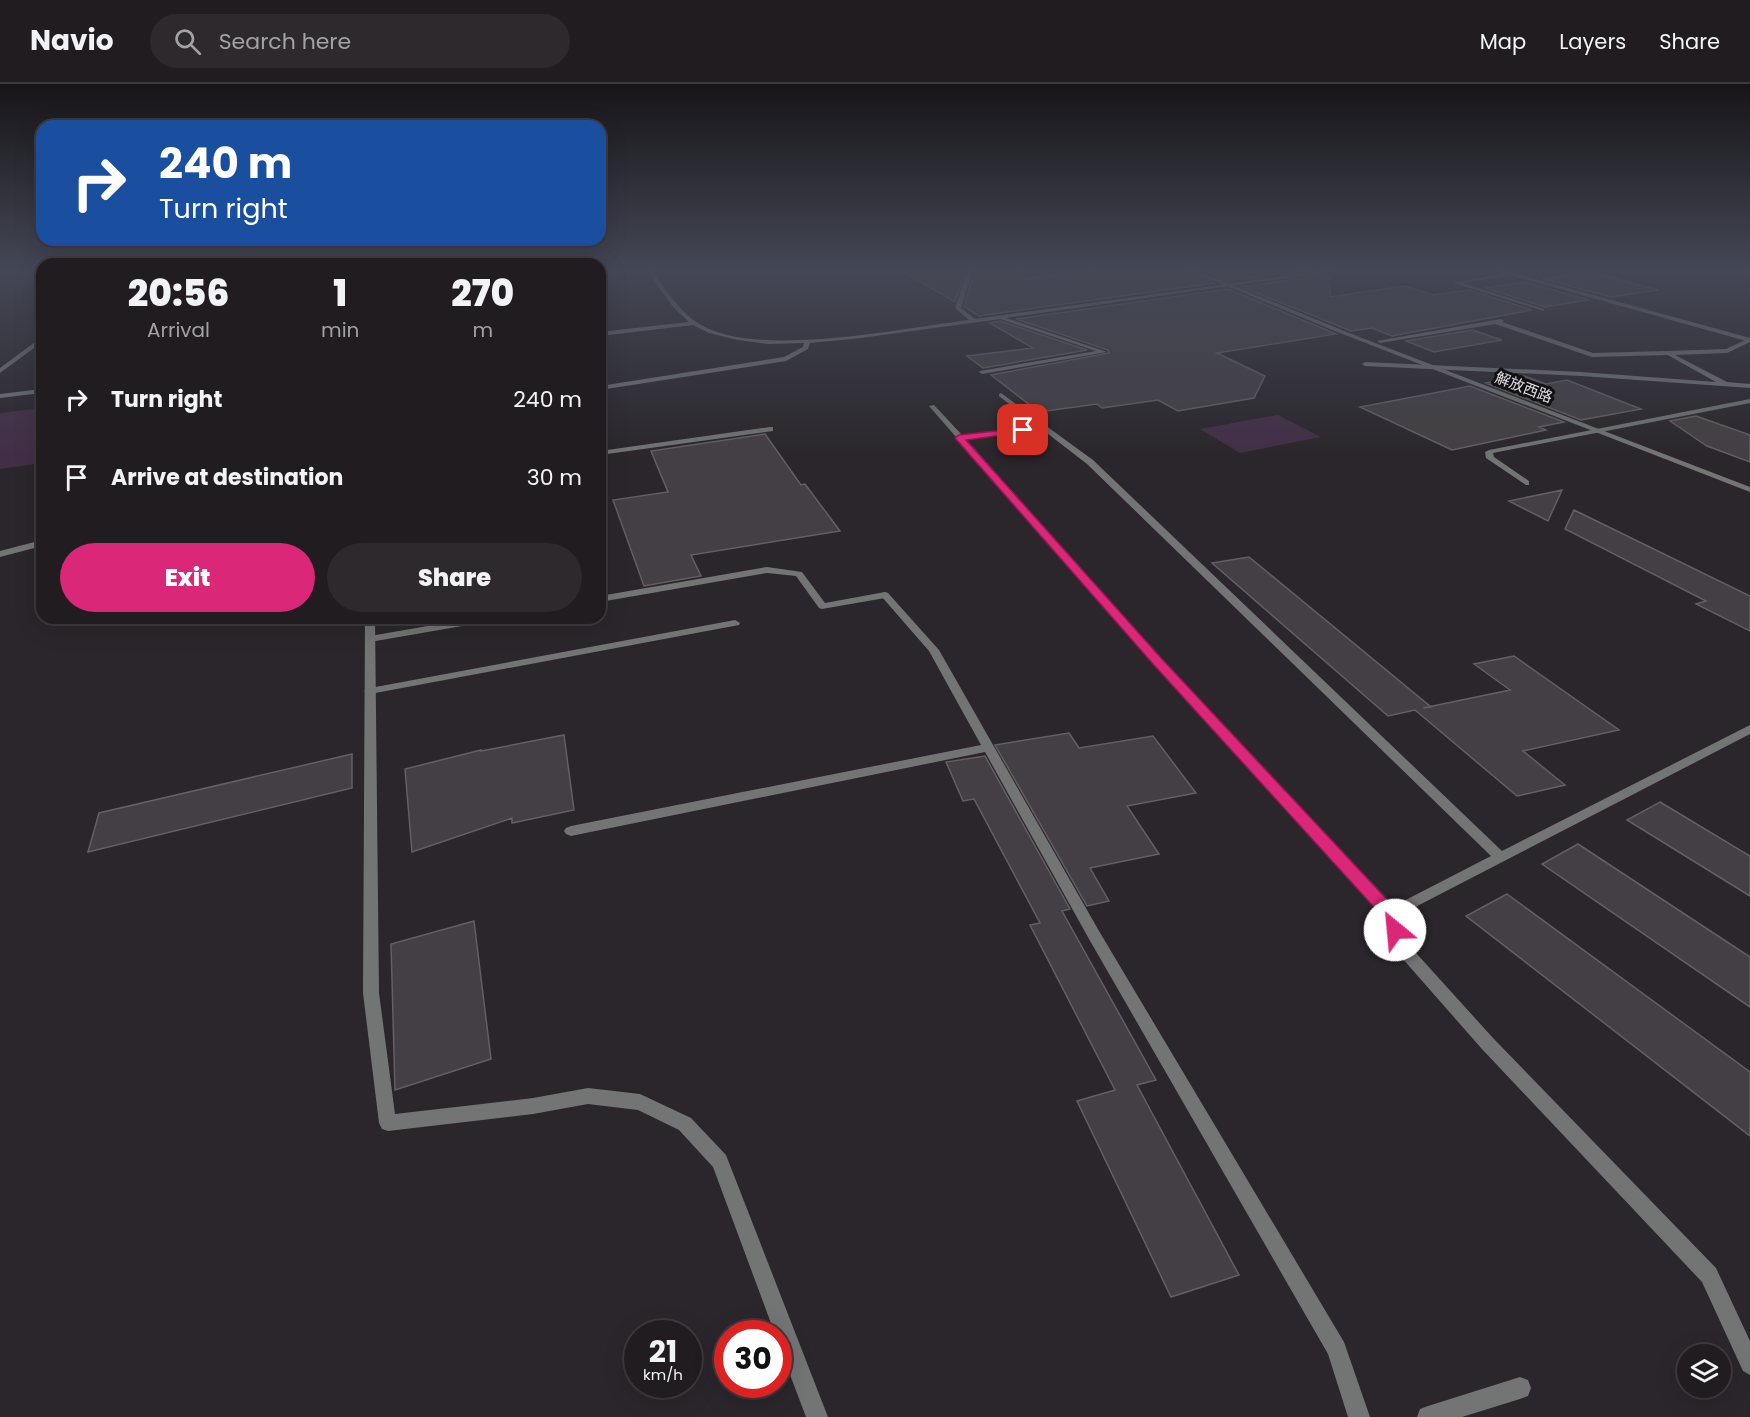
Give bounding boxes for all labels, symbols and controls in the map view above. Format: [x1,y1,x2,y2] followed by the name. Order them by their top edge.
[150,14,570,68] search box
[30,21,114,60] text: Navio
[171,25,204,58] icon: search
[219,26,351,57] text: Search here
[1480,27,1526,56] text: Map
[1559,27,1626,56] text: Layers
[1659,27,1720,56] text: Share
[159,134,292,193] text: 240 m
[60,144,138,222] icon: right
[159,190,288,227] text: Turn right
[128,268,229,319] text: 20:56
[333,268,347,319] text: 1
[451,268,514,319] text: 270
[147,316,210,344] text: Arrival
[321,316,359,344] text: min
[472,316,493,344] text: m
[1492,366,1556,408] street label: 解放西路
[60,383,93,416] icon: right
[111,384,222,415] text: Turn right
[513,384,582,415] text: 240 m
[997,404,1048,455] pin
[1006,413,1039,446] icon: arrive
[60,461,93,494] icon: arrive
[111,462,343,493] text: Arrive at destination
[527,462,582,493] text: 30 m
[60,543,315,612] button: Exit
[327,543,582,612] button: Share
[1363,898,1427,962] position arrow
[714,1320,792,1398] speed limit sign: 30
[649,1330,677,1373] text: 21
[1677,1344,1731,1398] map controls
[1677,1344,1731,1398] button: layers
[643,1364,683,1385] text: km/h

